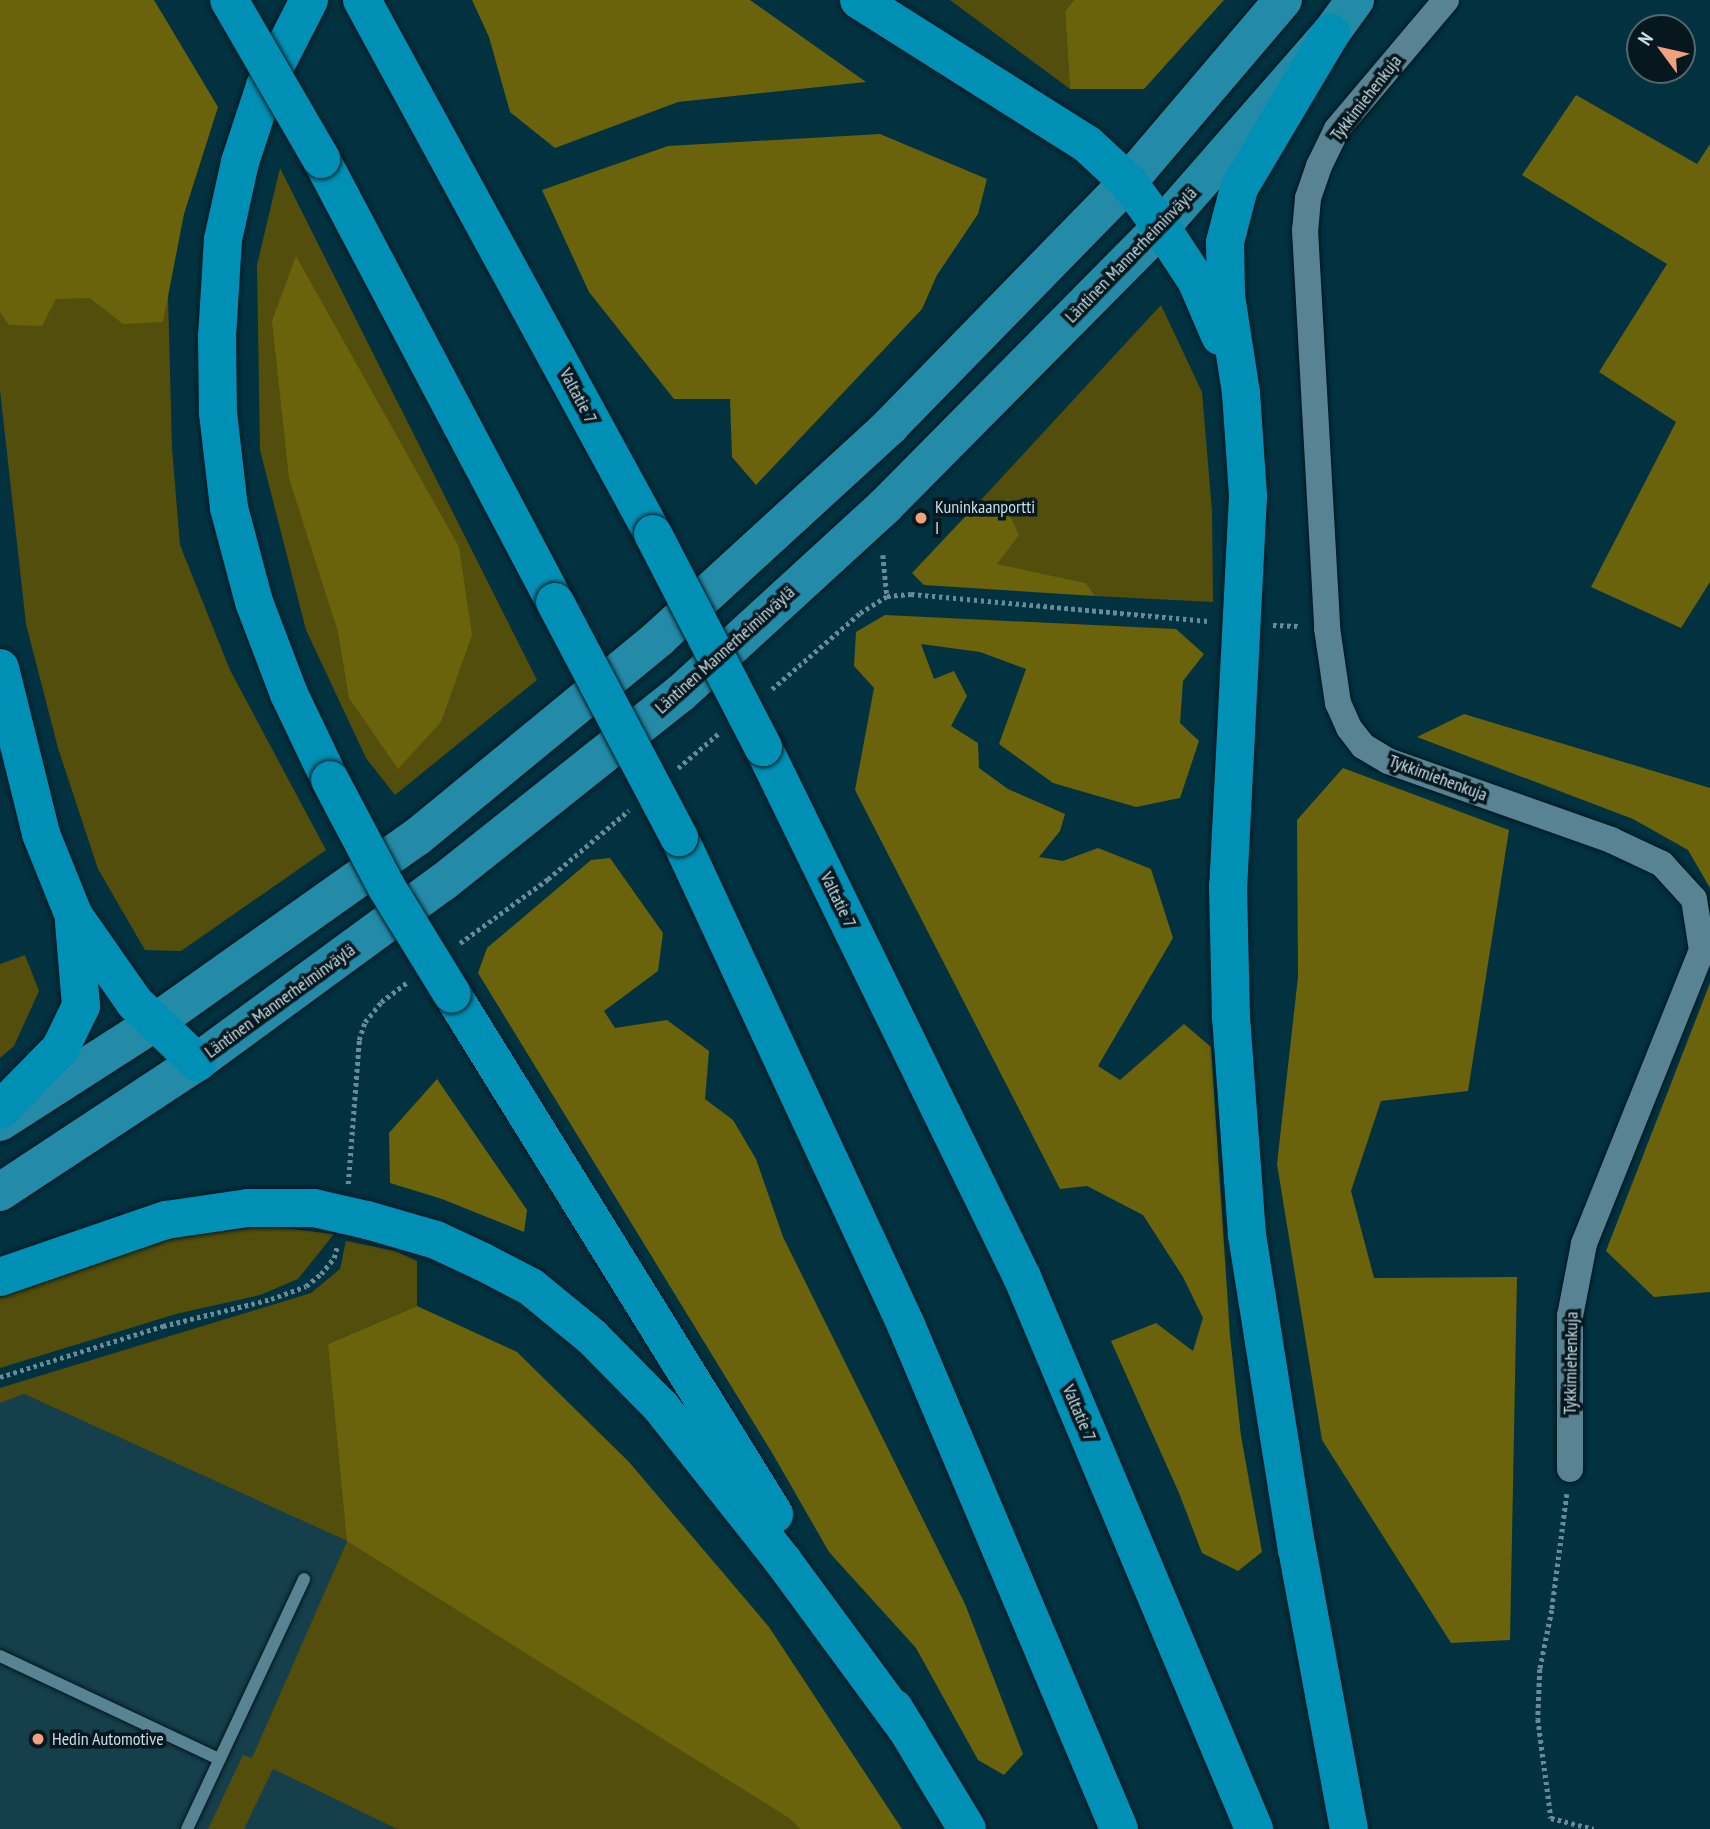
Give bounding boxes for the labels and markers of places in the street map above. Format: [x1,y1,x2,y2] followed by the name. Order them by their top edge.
[935,497,1035,540] place label: Kuninkaanportti I
[913,510,929,526] marker: Kuninkaanportti I
[52,1728,164,1750] place label: Hedin Automotive
[30,1731,46,1747] marker: Hedin Automotive

